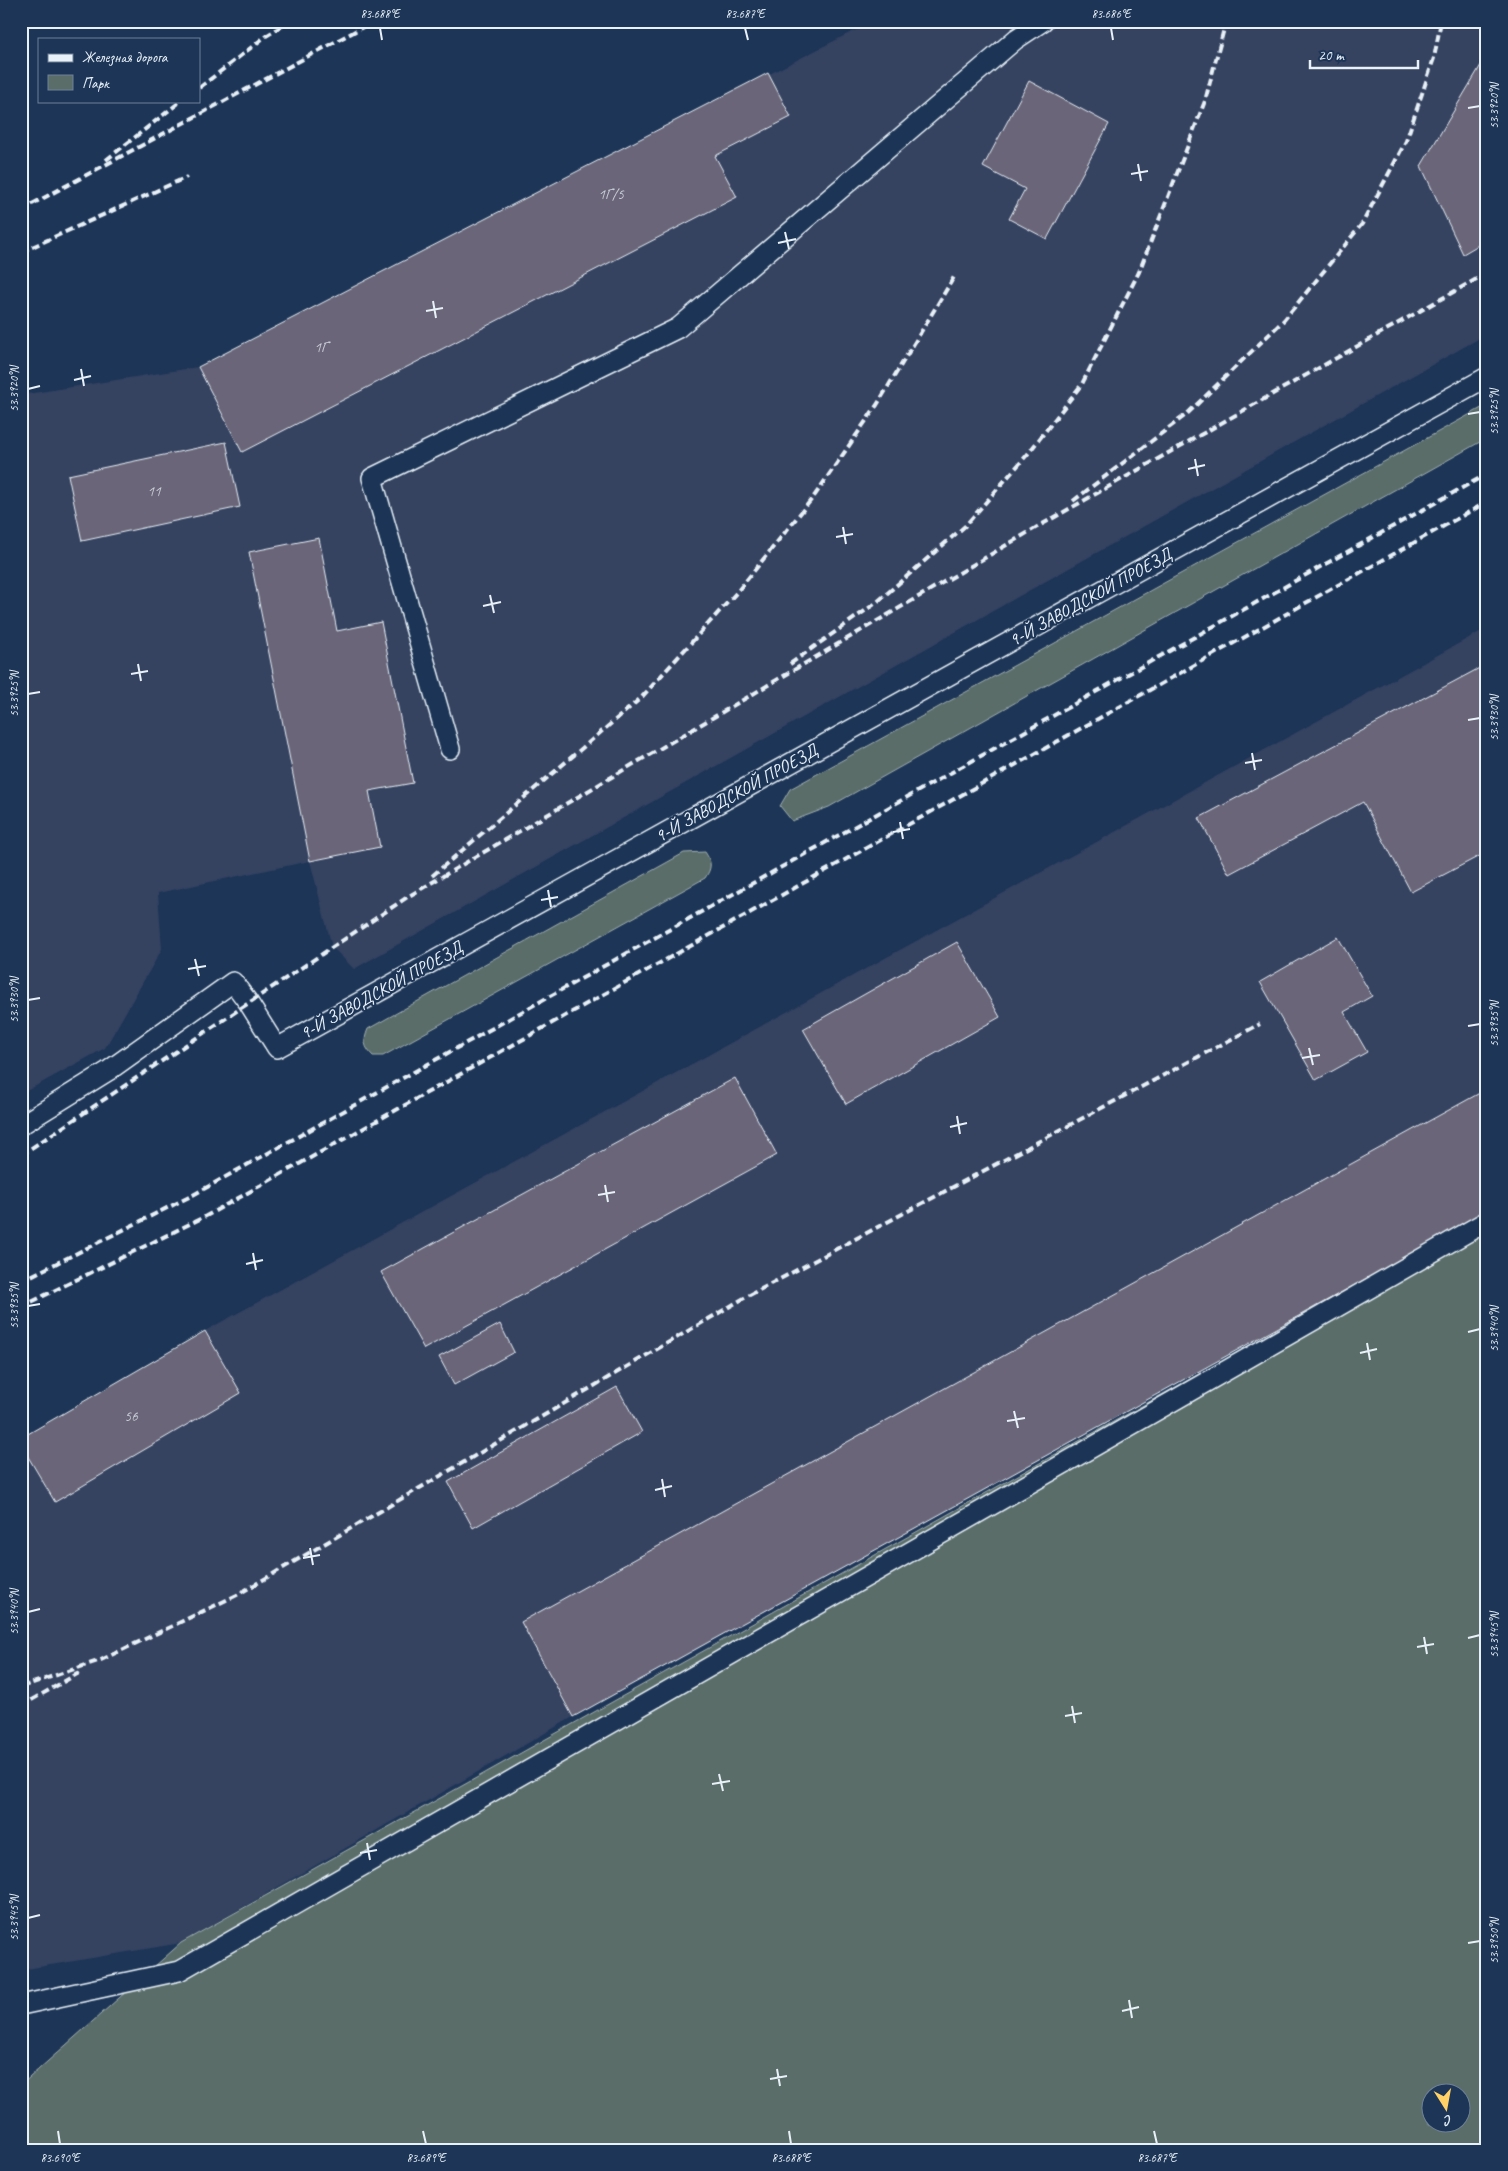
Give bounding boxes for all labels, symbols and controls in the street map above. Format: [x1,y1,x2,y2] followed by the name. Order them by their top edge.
[360,6,401,22] text: 83.688°E
[725,6,766,22] text: 83.687°E
[1091,6,1132,22] text: 83.686°E
[38,38,200,102] legend
[1310,38,1418,70] scale bar
[1318,46,1345,65] text: 20 m
[82,48,169,67] text: Железная дорога
[82,74,110,93] text: Парк
[1486,82,1502,129] text: 53.3920°N
[598,185,625,204] house number: 1Г/5
[314,338,331,357] house number: 1Г
[6,365,22,412] text: 53.3920°N
[1486,388,1502,435] text: 53.3925°N
[147,482,162,501] house number: 11
[1005,542,1177,651] street label: 9-Й ЗАВОДСКОЙ ПРОЕЗД
[6,670,22,717] text: 53.3925°N
[1486,694,1502,741] text: 53.3930°N
[651,738,823,847] street label: 9-Й ЗАВОДСКОЙ ПРОЕЗД
[296,935,468,1044] street label: 9-Й ЗАВОДСКОЙ ПРОЕЗД
[6,976,22,1023] text: 53.3930°N
[1486,1000,1502,1047] text: 53.3935°N
[6,1282,22,1329] text: 53.3935°N
[1486,1305,1502,1352] text: 53.3940°N
[124,1407,139,1426] house number: 56
[6,1588,22,1635] text: 53.3940°N
[1486,1611,1502,1658] text: 53.3945°N
[6,1894,22,1941] text: 53.3945°N
[1486,1917,1502,1964] text: 53.3950°N
[1420,2084,1470,2134] north arrow
[1441,2111,1453,2130] text: С
[40,2150,81,2166] text: 83.690°E
[406,2150,447,2166] text: 83.689°E
[771,2150,812,2166] text: 83.688°E
[1137,2150,1178,2166] text: 83.687°E

